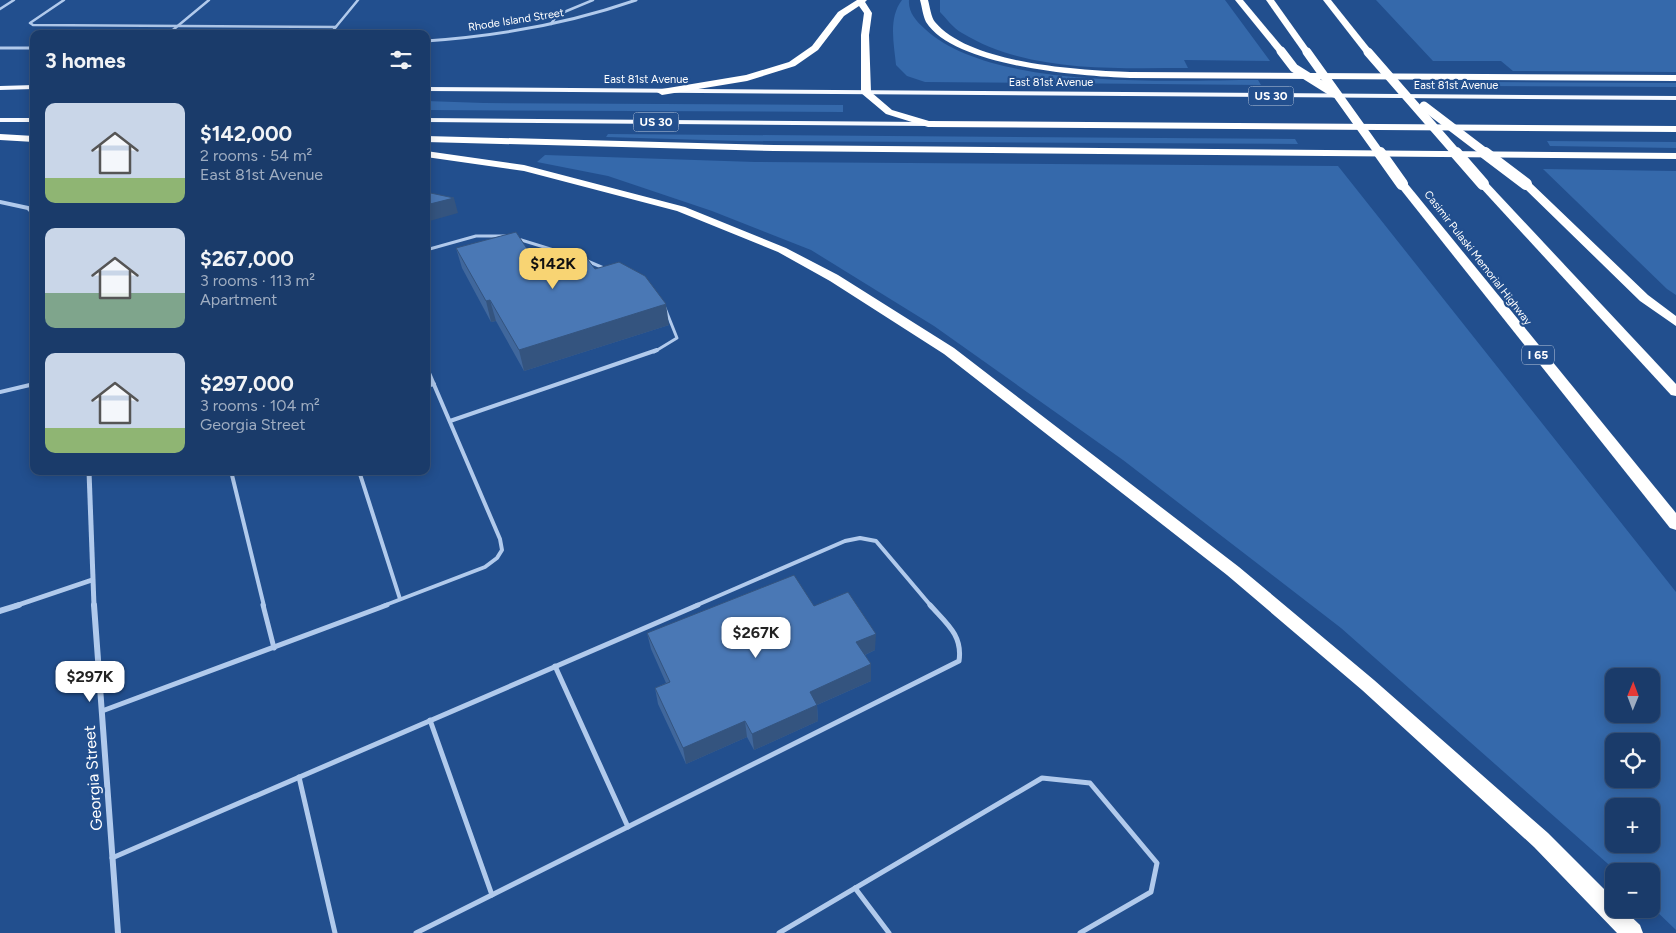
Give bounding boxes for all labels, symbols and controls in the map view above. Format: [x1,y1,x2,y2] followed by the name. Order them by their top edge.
[467,6,565,34] street label: Rhode Island Street
[387,46,415,74] icon: filters
[45,48,126,73] text: 3 homes
[604,73,688,86] street label: East 81st Avenue
[1009,76,1093,89] street label: East 81st Avenue
[1414,79,1498,92] street label: East 81st Avenue
[1248,86,1294,105] road number: US 30
[634,112,678,132] road number: US 30
[200,121,292,146] text: $142,000
[85,123,145,183] icon: home
[200,146,312,165] text: 2 rooms · 54 m²
[200,165,323,184] text: East 81st Avenue
[1421,188,1535,328] street label: Casimir Pulaski Memorial Highway
[200,246,294,271] text: $267,000
[85,248,145,308] icon: home
[518,248,588,290] pin: $142K
[530,254,576,273] text: $142K
[200,271,315,290] text: 3 rooms · 113 m²
[200,290,277,309] text: Apartment
[1522,346,1554,364] road number: I 65
[200,371,294,396] text: $297,000
[85,373,145,433] icon: home
[200,396,320,415] text: 3 rooms · 104 m²
[200,415,306,434] text: Georgia Street
[721,616,791,659] pin: $267K
[733,623,779,642] text: $267K
[55,660,125,703] pin: $297K
[67,667,113,686] text: $297K
[1605,668,1660,722] north arrow
[1605,668,1660,918] map controls
[80,725,106,831] street label: Georgia Street
[1605,733,1660,788] button: locate
[1605,798,1660,853] button: +
[1605,863,1660,918] button: −

